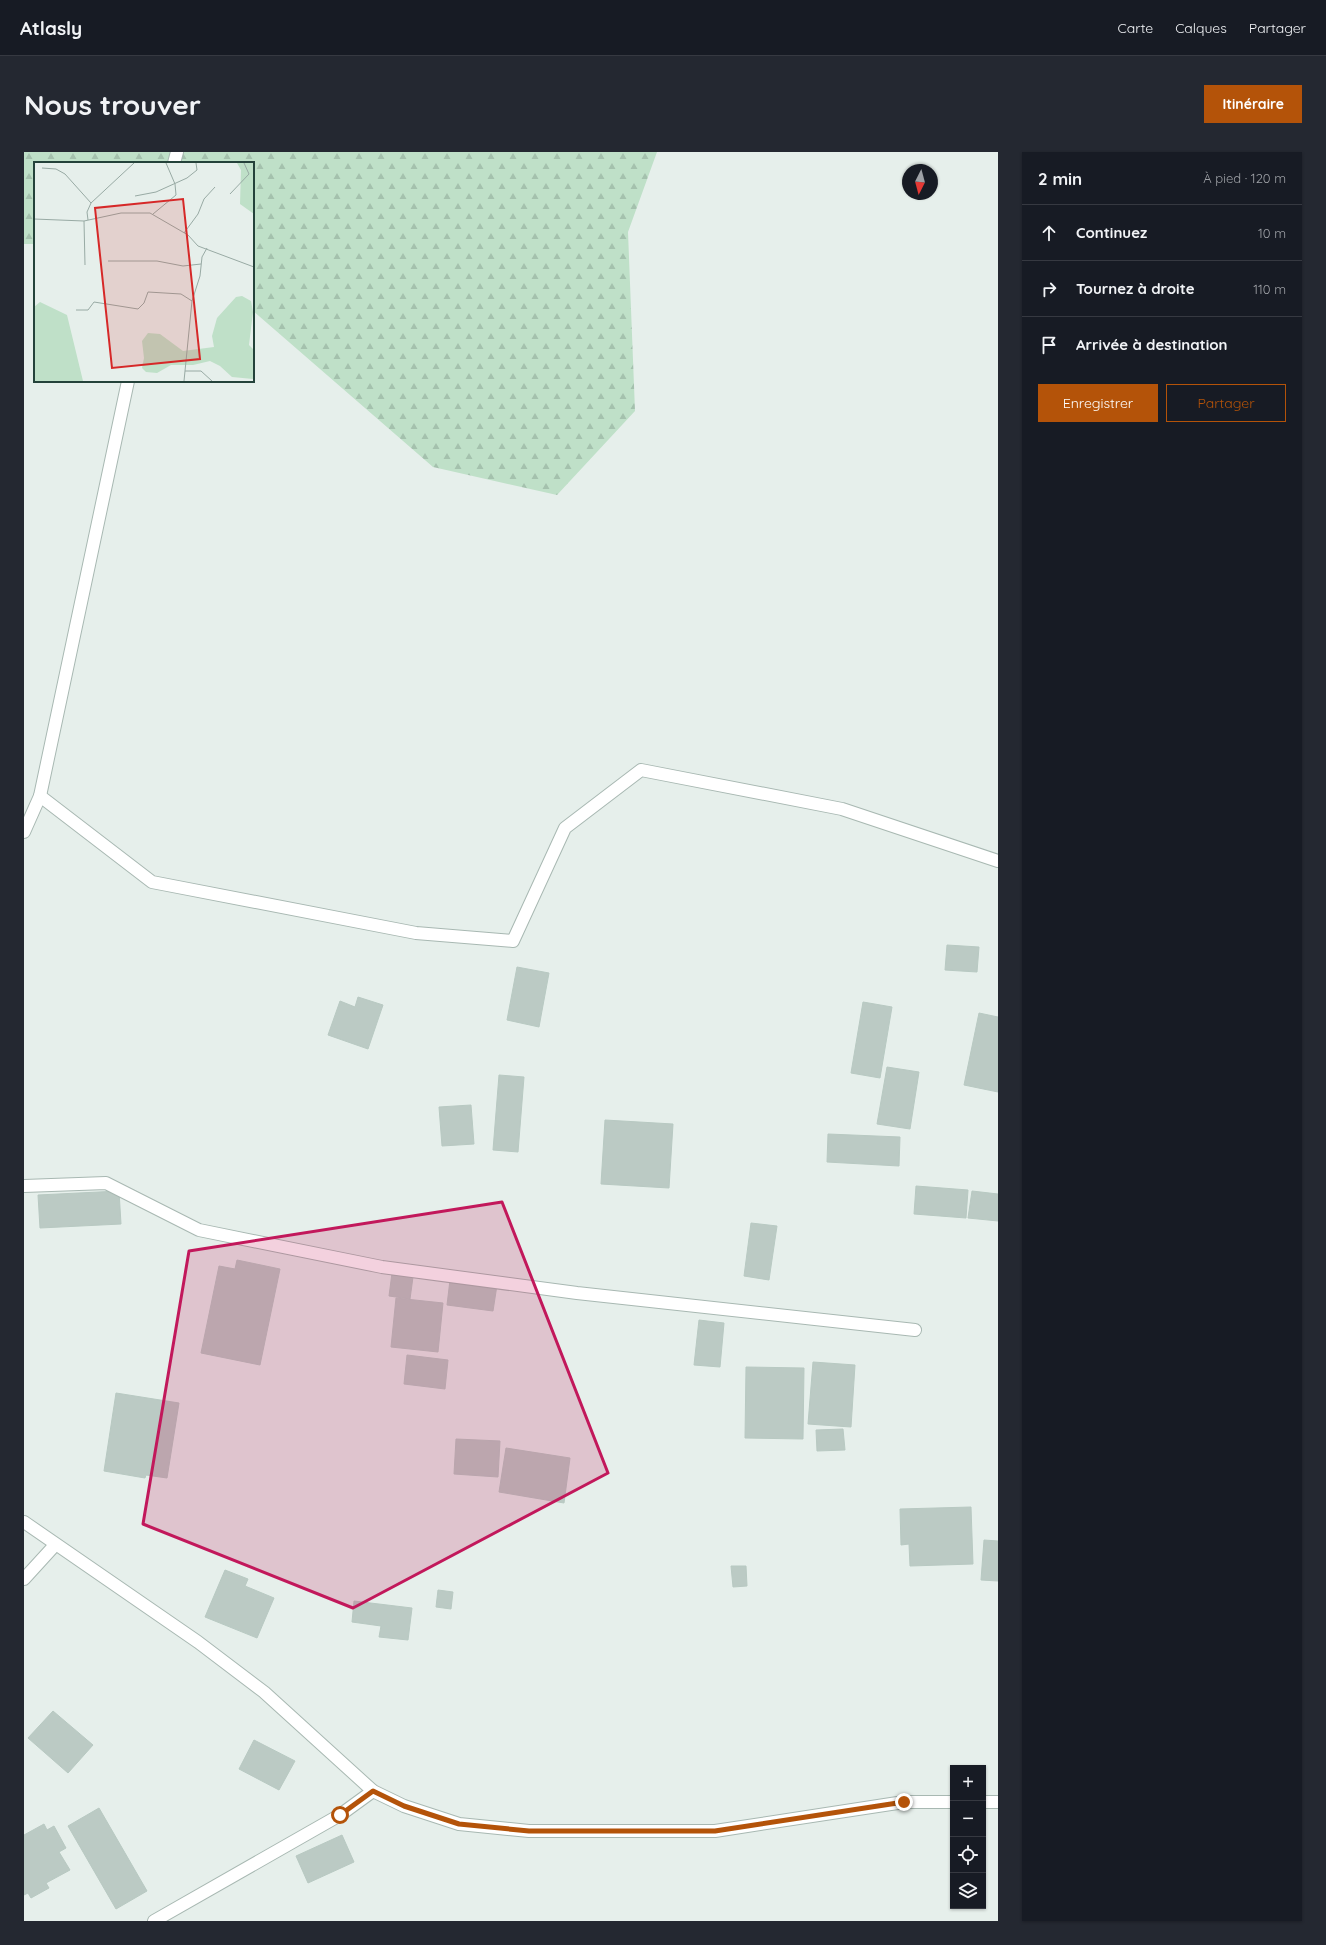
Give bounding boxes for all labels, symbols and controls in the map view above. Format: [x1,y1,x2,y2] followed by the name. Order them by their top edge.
[20,16,82,40] text: Atlasly
[1118,19,1153,37] text: Carte
[1175,19,1227,37] text: Calques
[1249,19,1306,37] text: Partager
[1204,85,1302,123] button: Itinéraire
[24,87,201,122] text: Nous trouver
[34,162,254,382] inset map
[902,164,938,200] north arrow
[1038,168,1082,189] text: 2 min
[1203,170,1286,186] text: À pied · 120 m
[1038,222,1060,244] icon: ahead
[1076,223,1147,242] text: Continuez
[1258,225,1286,241] text: 10 m
[1038,278,1060,300] icon: right
[1076,279,1195,298] text: Tournez à droite
[1253,281,1286,297] text: 110 m
[1038,334,1060,356] icon: arrive
[1076,335,1228,354] text: Arrivée à destination
[1038,384,1158,422] button: Enregistrer
[1166,384,1286,422] button: Partager
[950,1765,986,1909] map controls
[950,1765,986,1801] button: +
[895,1793,913,1811] route end
[950,1801,986,1837] button: −
[331,1806,349,1824] route start
[950,1837,986,1873] button: locate
[950,1873,986,1909] button: layers

